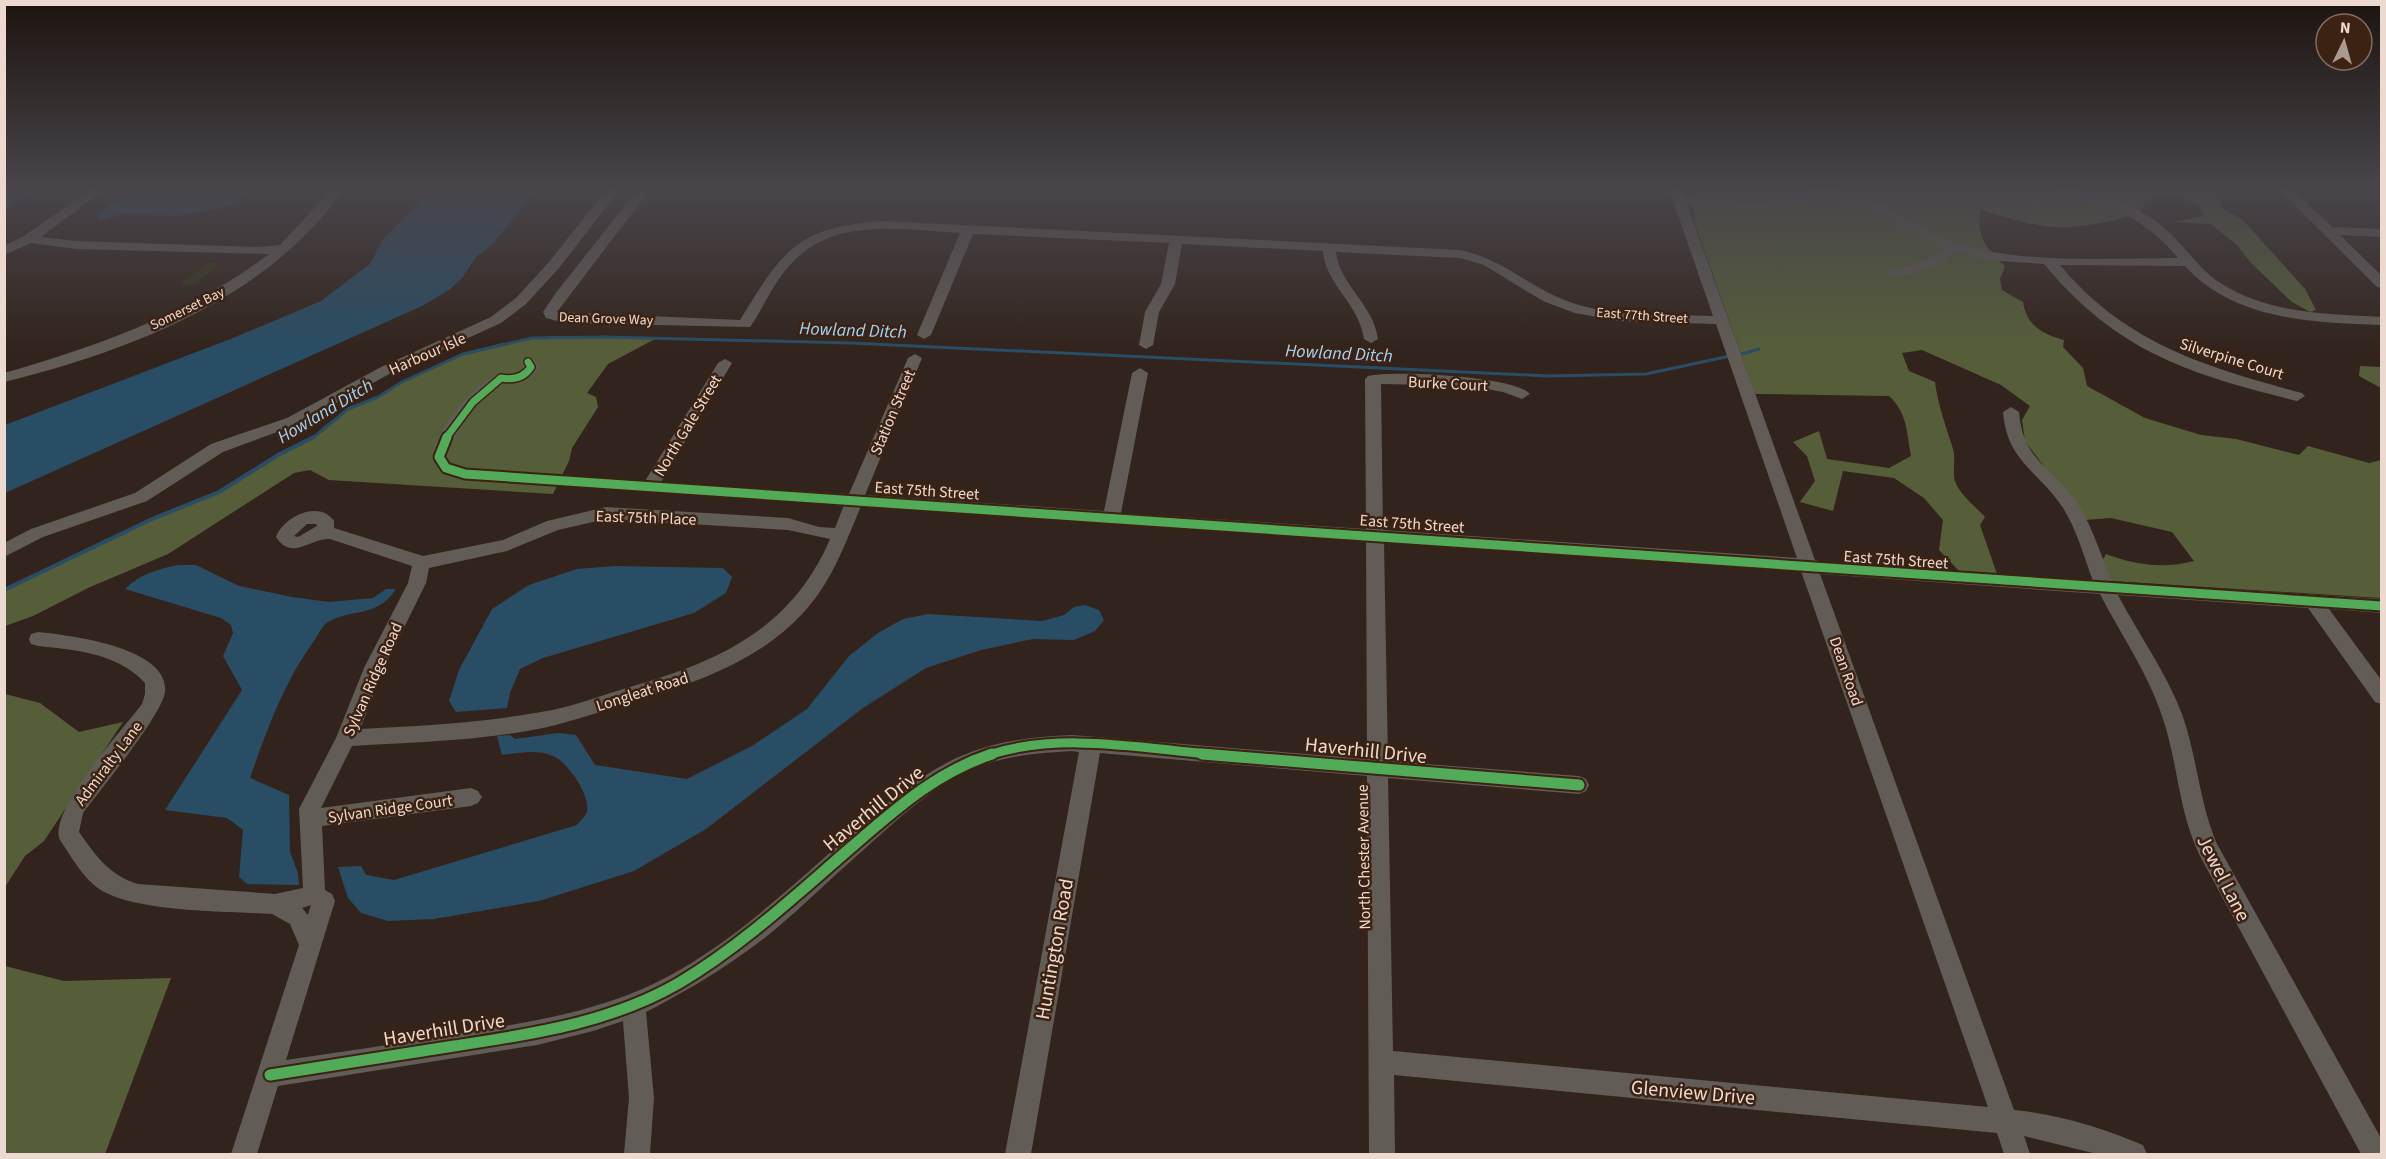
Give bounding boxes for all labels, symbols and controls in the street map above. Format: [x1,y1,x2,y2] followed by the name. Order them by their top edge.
[2314,12,2374,72] north arrow
[2339,17,2351,39] text: N
[147,282,228,336] street label: Somerset Bay
[1595,303,1689,329] street label: East 77th Street
[558,307,654,331] street label: Dean Grove Way
[799,316,907,345] water label: Howland Ditch
[385,327,469,381] street label: Harbour Isle
[2177,333,2287,385] street label: Silverpine Court
[1285,338,1393,369] water label: Howland Ditch
[865,366,921,459] street label: Station Street
[649,370,727,481] street label: North Gale Street
[1407,371,1489,397] street label: Burke Court
[273,373,378,450] water label: Howland Ditch
[874,476,981,506] street label: East 75th Street
[595,505,697,531] street label: East 75th Place
[1359,509,1466,539] street label: East 75th Street
[1843,545,1950,575] street label: East 75th Street
[338,619,408,740] street label: Sylvan Ridge Road
[1824,634,1868,709] street label: Dean Road
[593,667,691,717] street label: Longleat Road
[70,717,148,810] street label: Admiralty Lane
[1303,731,1428,771] street label: Haverhill Drive
[817,759,930,858] street label: Haverhill Drive
[1352,784,1376,930] street label: North Chester Avenue
[326,789,454,829] street label: Sylvan Ridge Court
[2189,830,2257,927] street label: Jewel Lane
[1029,876,1081,1022] street label: Huntington Road
[381,1007,507,1053] street label: Haverhill Drive
[1630,1074,1756,1112] street label: Glenview Drive

